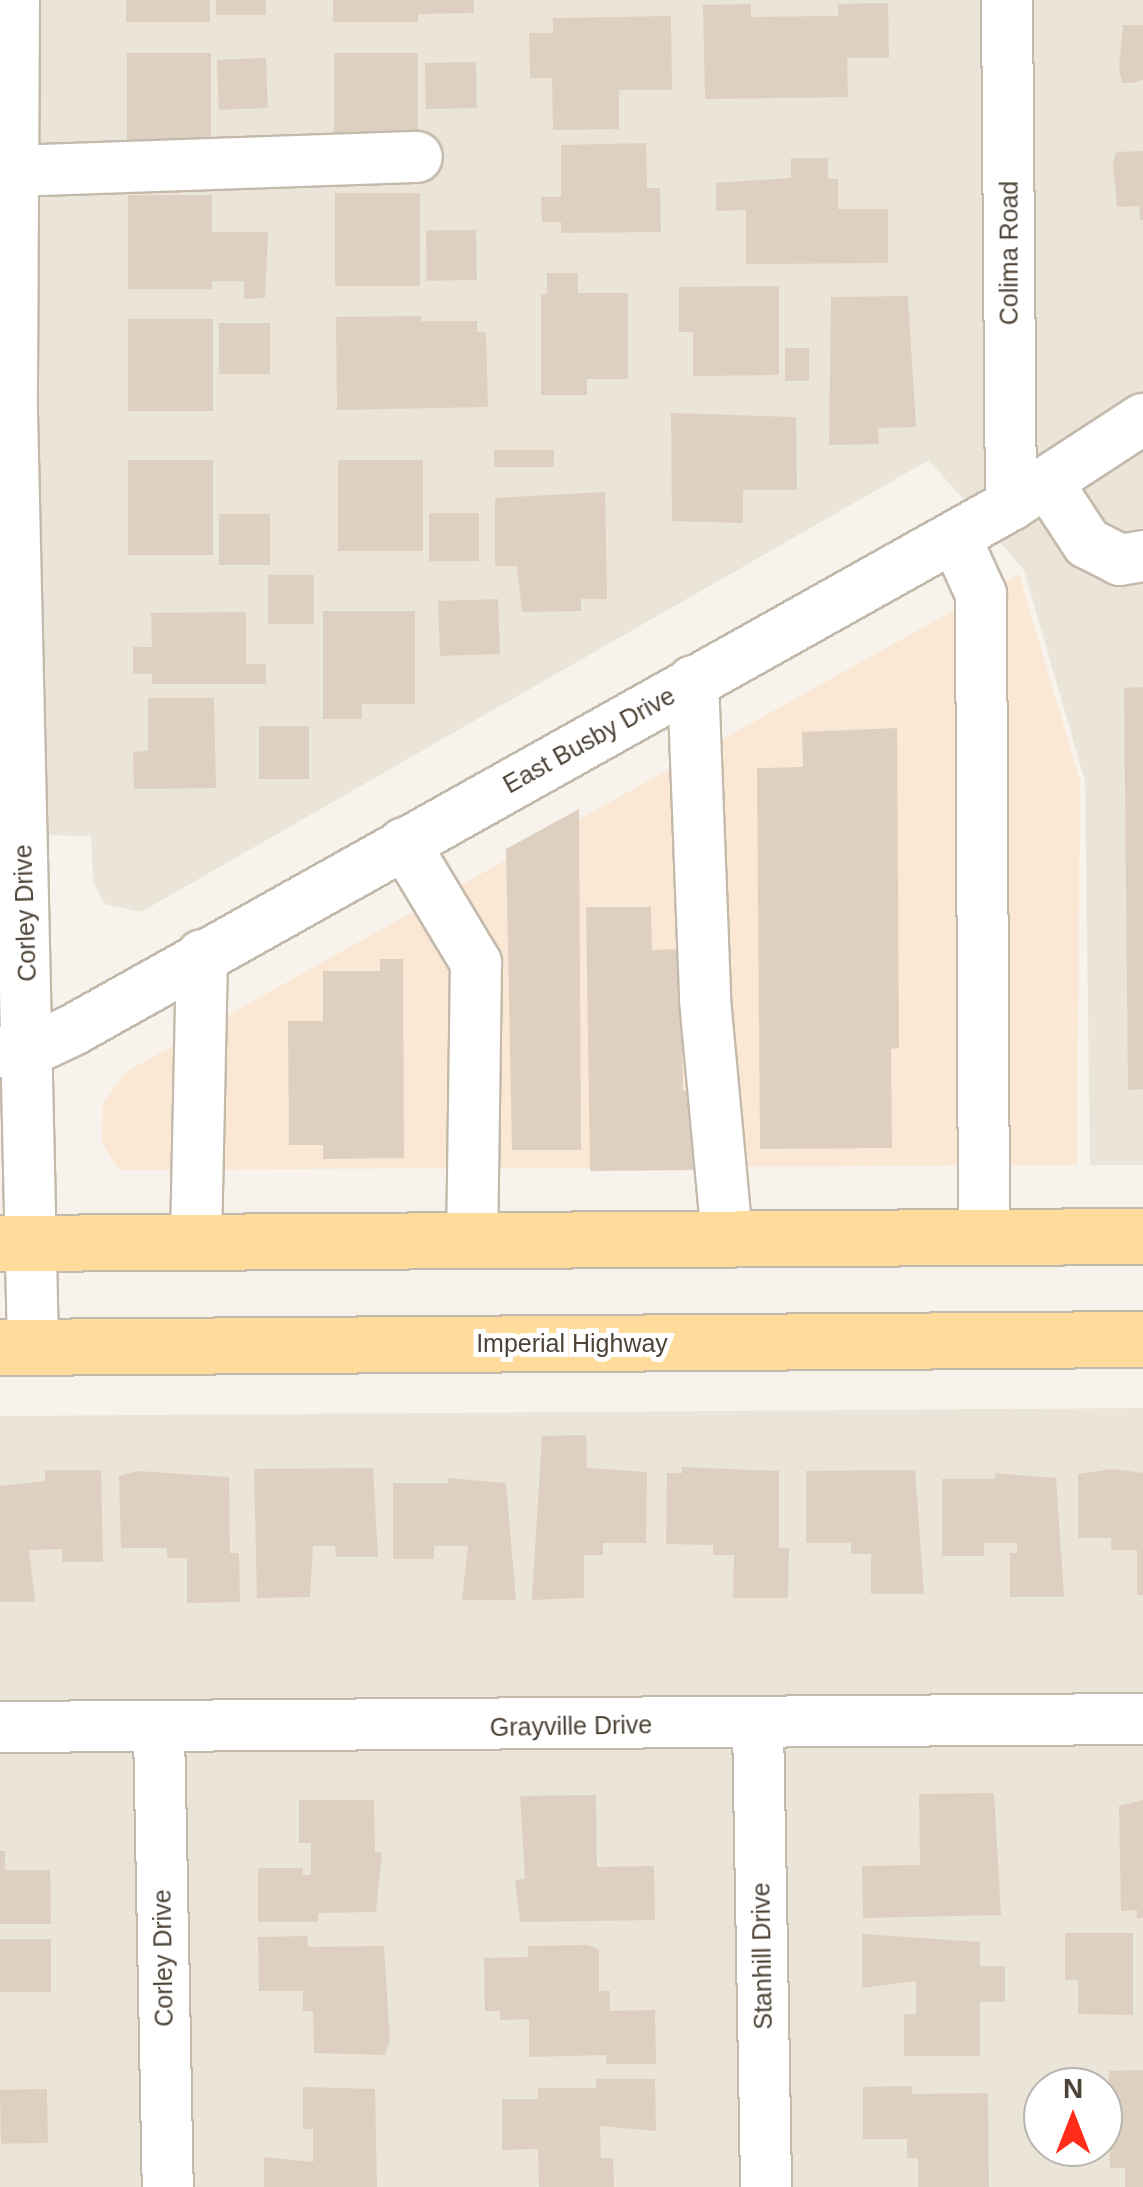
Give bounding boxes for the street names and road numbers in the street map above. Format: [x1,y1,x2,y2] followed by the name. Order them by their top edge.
[994,181,1024,325] street label: Colima Road
[498,680,680,800] street label: East Busby Drive
[8,844,42,982] street label: Corley Drive
[476,1328,668,1358] street label: Imperial Highway
[489,1710,653,1742] street label: Grayville Drive
[746,1882,778,2030] street label: Stanhill Drive
[147,1889,179,2027] street label: Corley Drive

